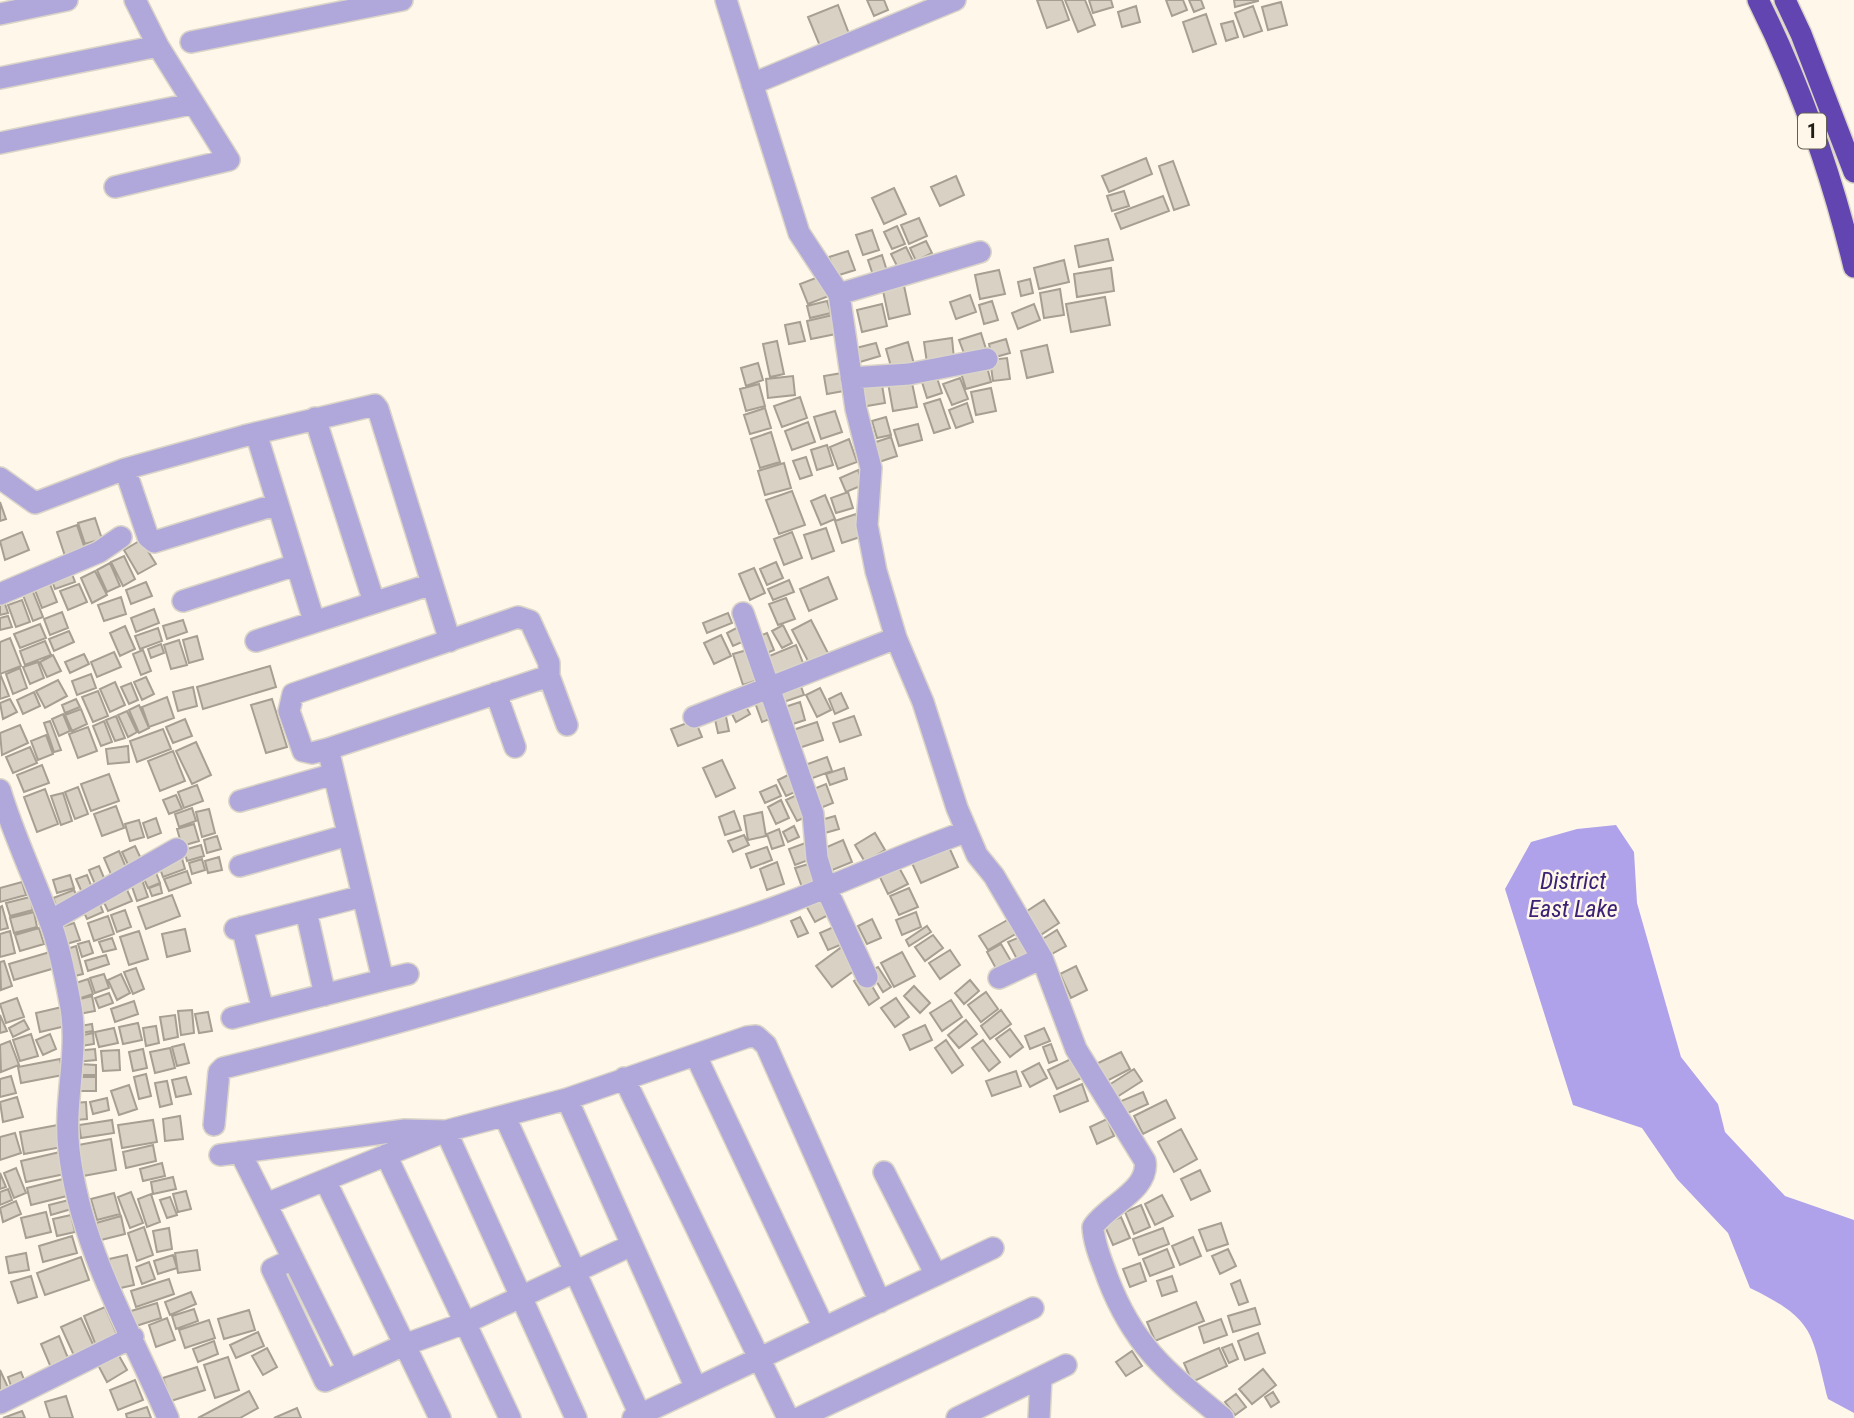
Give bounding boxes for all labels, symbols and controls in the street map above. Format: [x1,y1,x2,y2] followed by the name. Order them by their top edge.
[1798,114,1826,148] road number: 1
[1528,867,1618,923] water label: District East Lake

